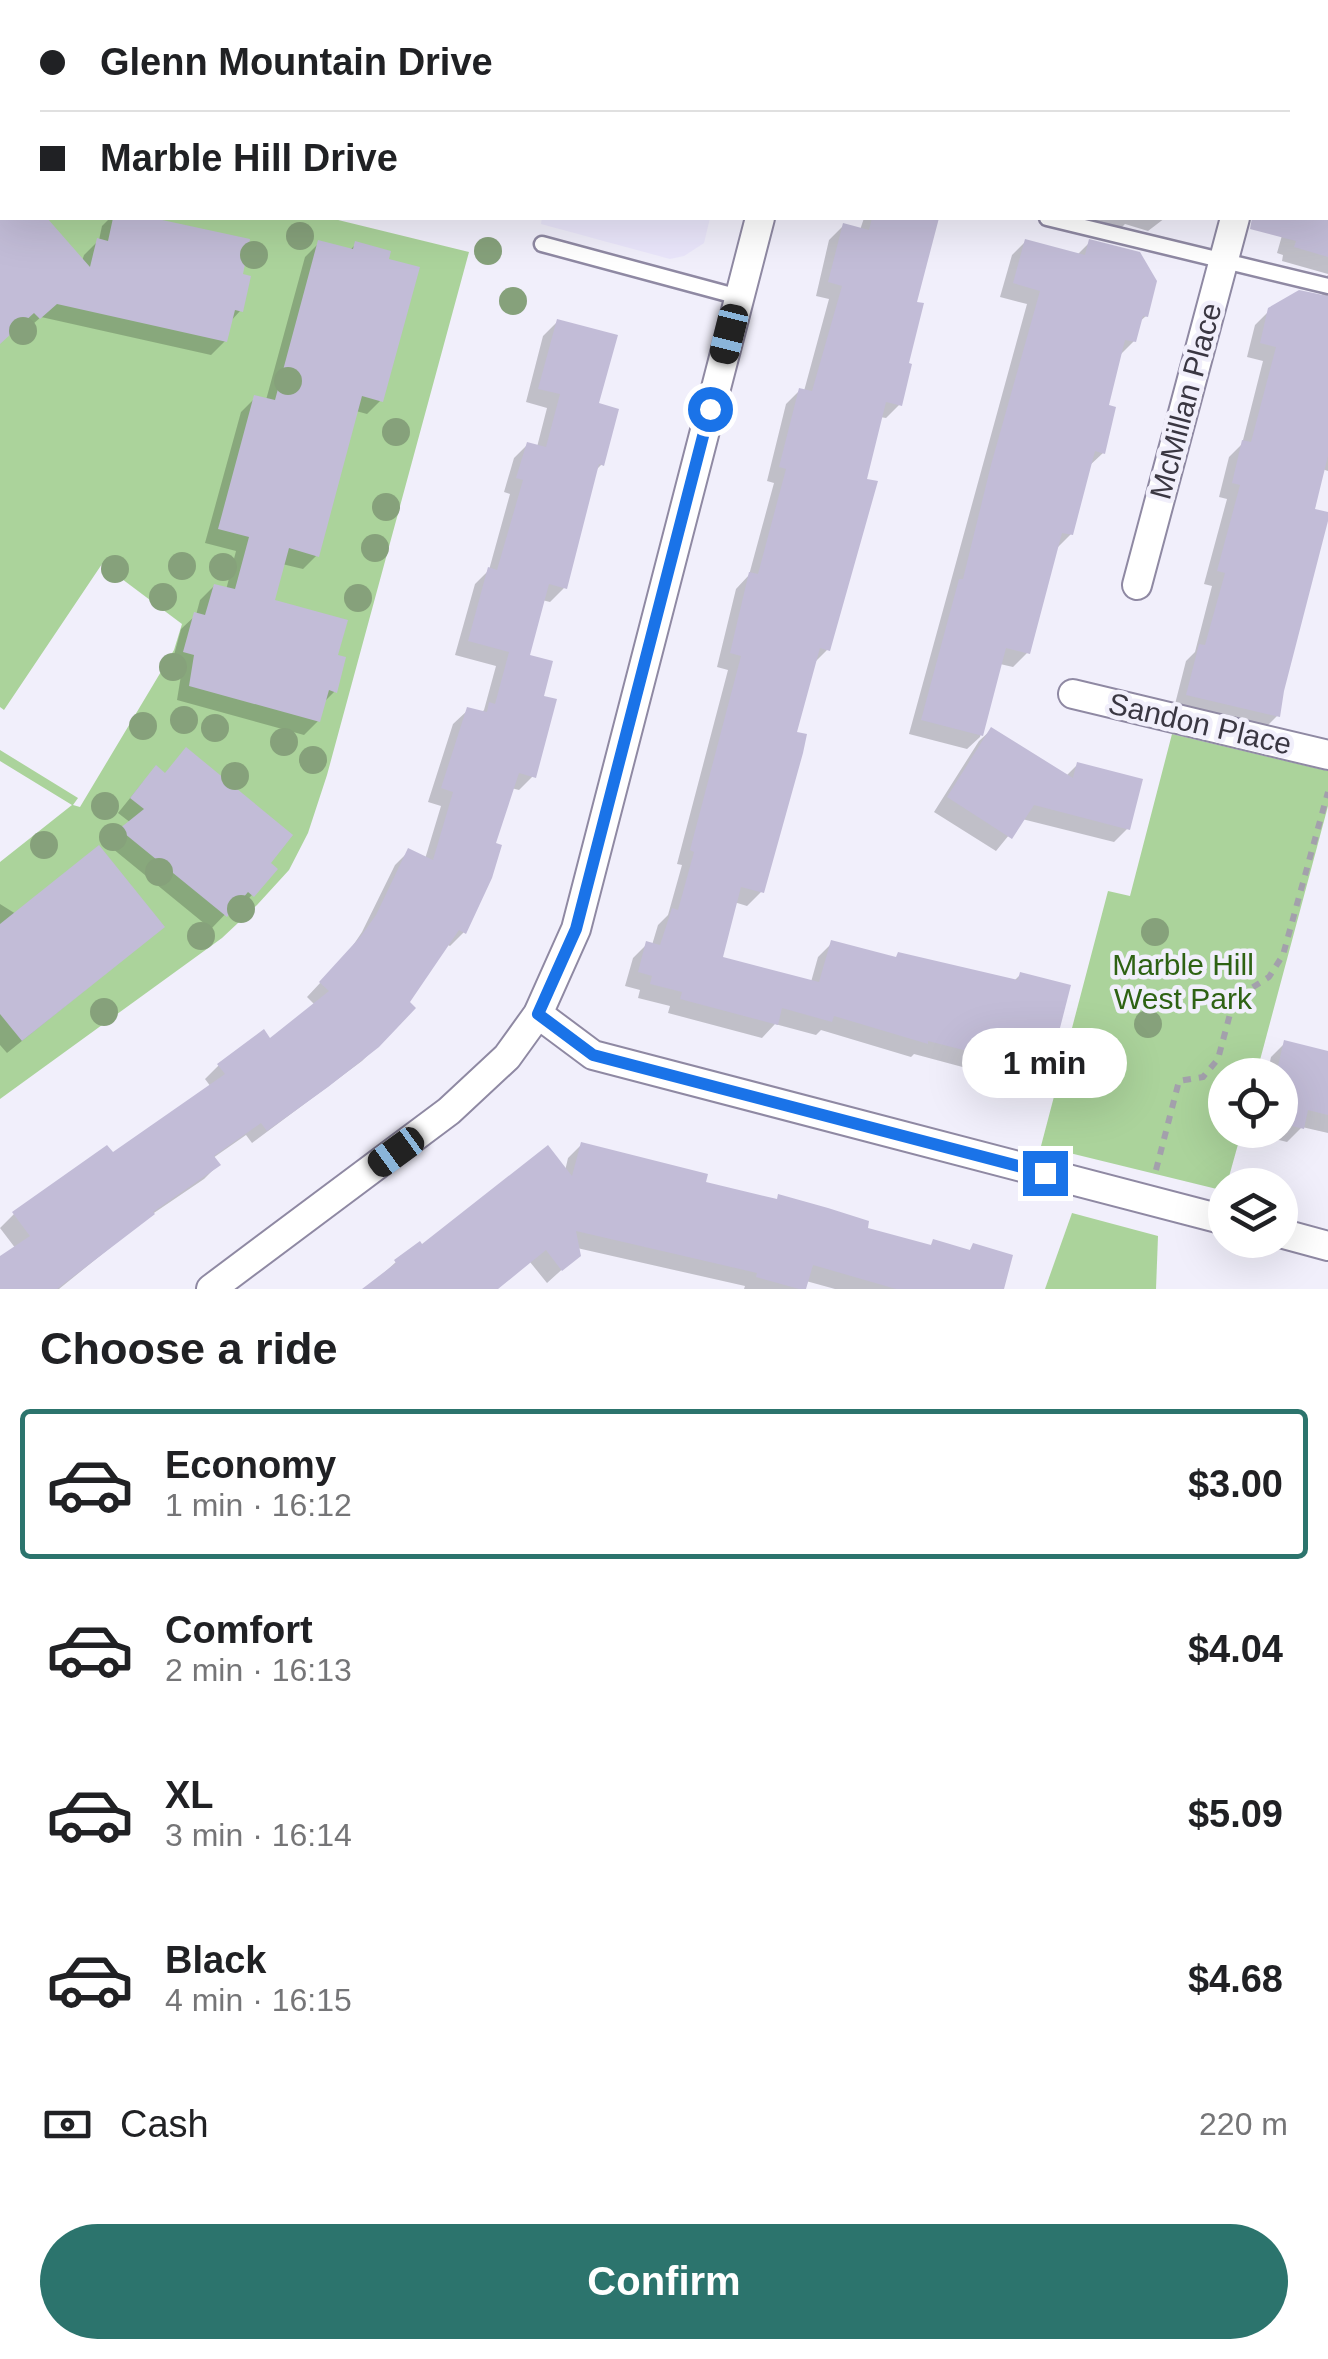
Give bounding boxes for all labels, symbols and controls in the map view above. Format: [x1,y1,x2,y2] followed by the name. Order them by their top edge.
[100,41,493,83] text: Glenn Mountain Drive
[100,137,398,179] text: Marble Hill Drive
[1143,299,1228,503] street label: McMillan Place
[707,301,751,367] car
[688,387,733,432] route start
[1105,686,1295,761] street label: Sandon Place
[1112,948,1254,1015] park label: Marble Hill West Park
[962,1028,1128,1098] callout: 1 min
[1003,1045,1086,1081] text: 1 min
[1208,1058,1298,1258] map controls
[1208,1058,1298,1148] button: locate
[363,1122,429,1182] car
[1023,1151,1068,1196] route end
[1208,1168,1298,1258] button: layers
[40,1323,338,1374] text: Choose a ride
[45,1439,135,1529] icon: car
[165,1444,336,1486] text: Economy
[1188,1463,1283,1505] text: $3.00
[165,1487,352,1523] text: 1 min · 16:12
[45,1604,135,1694] icon: car
[165,1609,313,1651] text: Comfort
[1188,1628,1283,1670] text: $4.04
[165,1652,352,1688] text: 2 min · 16:13
[45,1769,135,1859] icon: car
[165,1774,214,1816] text: XL
[1188,1793,1283,1835] text: $5.09
[165,1817,352,1853] text: 3 min · 16:14
[45,1934,135,2024] icon: car
[165,1939,266,1981] text: Black
[1188,1958,1283,2000] text: $4.68
[165,1982,352,2018] text: 4 min · 16:15
[40,2097,95,2152] icon: cash
[120,2103,209,2145] text: Cash
[1199,2106,1288,2142] text: 220 m
[40,2224,1288,2339] button: Confirm

